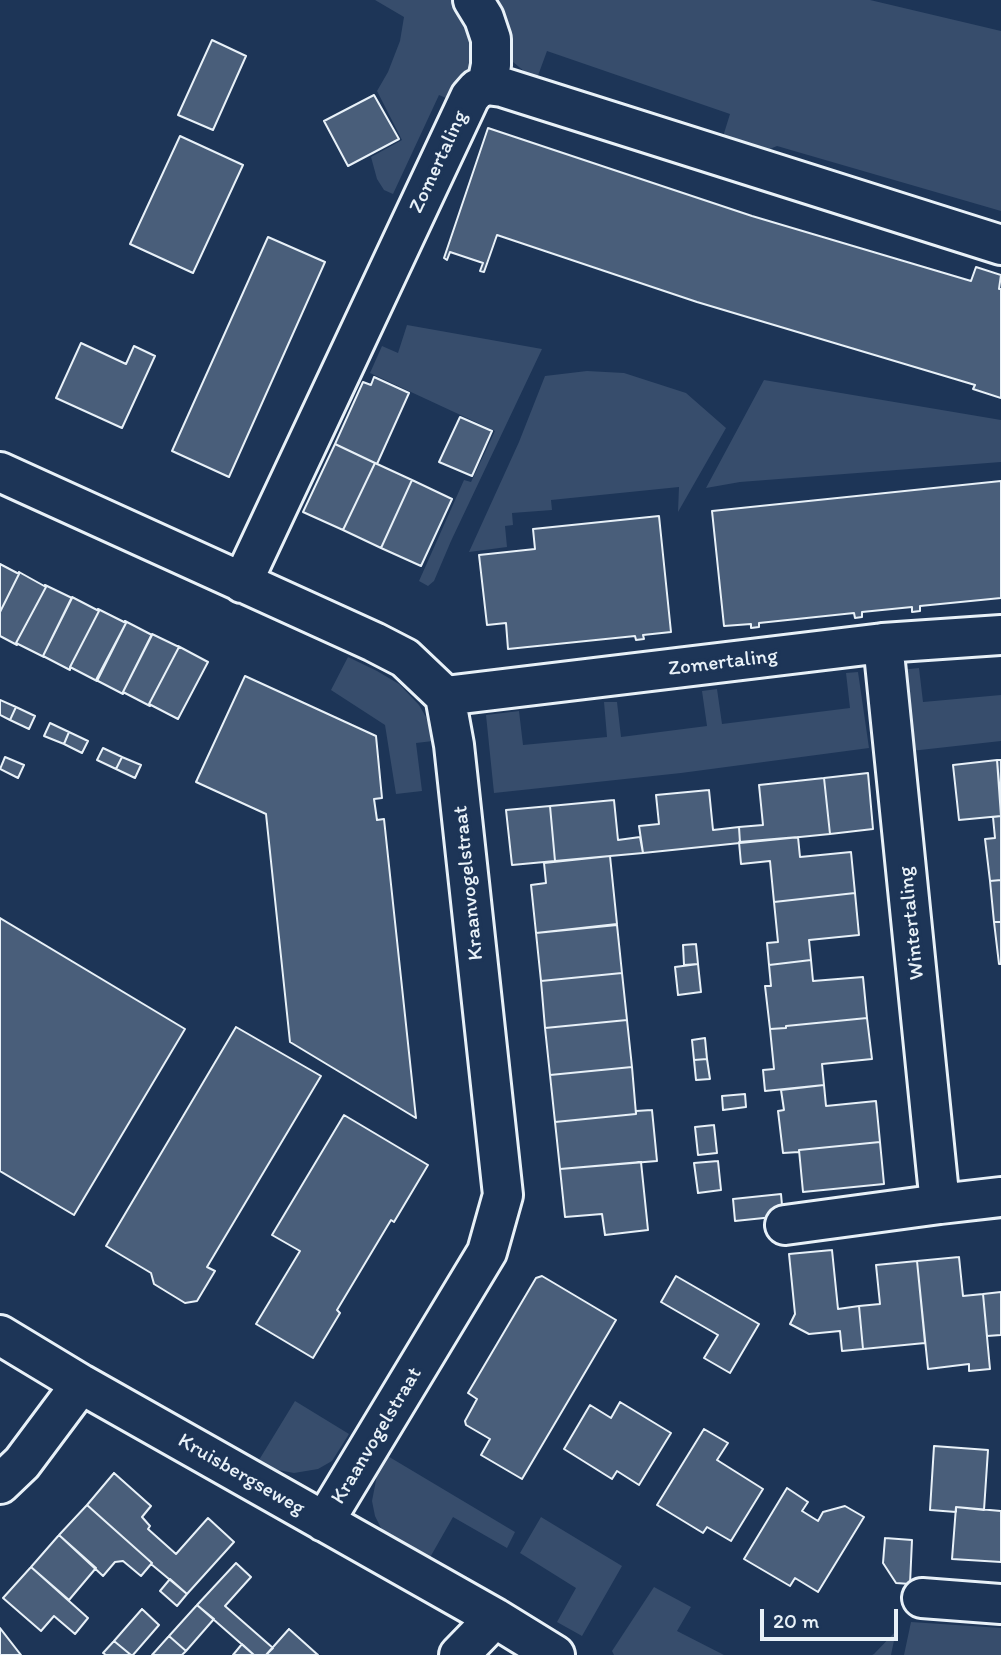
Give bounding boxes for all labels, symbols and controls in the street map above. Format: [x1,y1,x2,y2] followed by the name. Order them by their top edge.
[404,107,474,217] street label: Zomertaling
[667,644,779,682] street label: Zomertaling
[448,804,490,962] street label: Kraanvogelstraat
[894,865,930,981] street label: Wintertaling
[326,1363,428,1509] street label: Kraanvogelstraat
[173,1428,309,1522] street label: Kruisbergseweg
[763,1596,901,1640] scale bar
[773,1608,819,1633] text: 20 m

